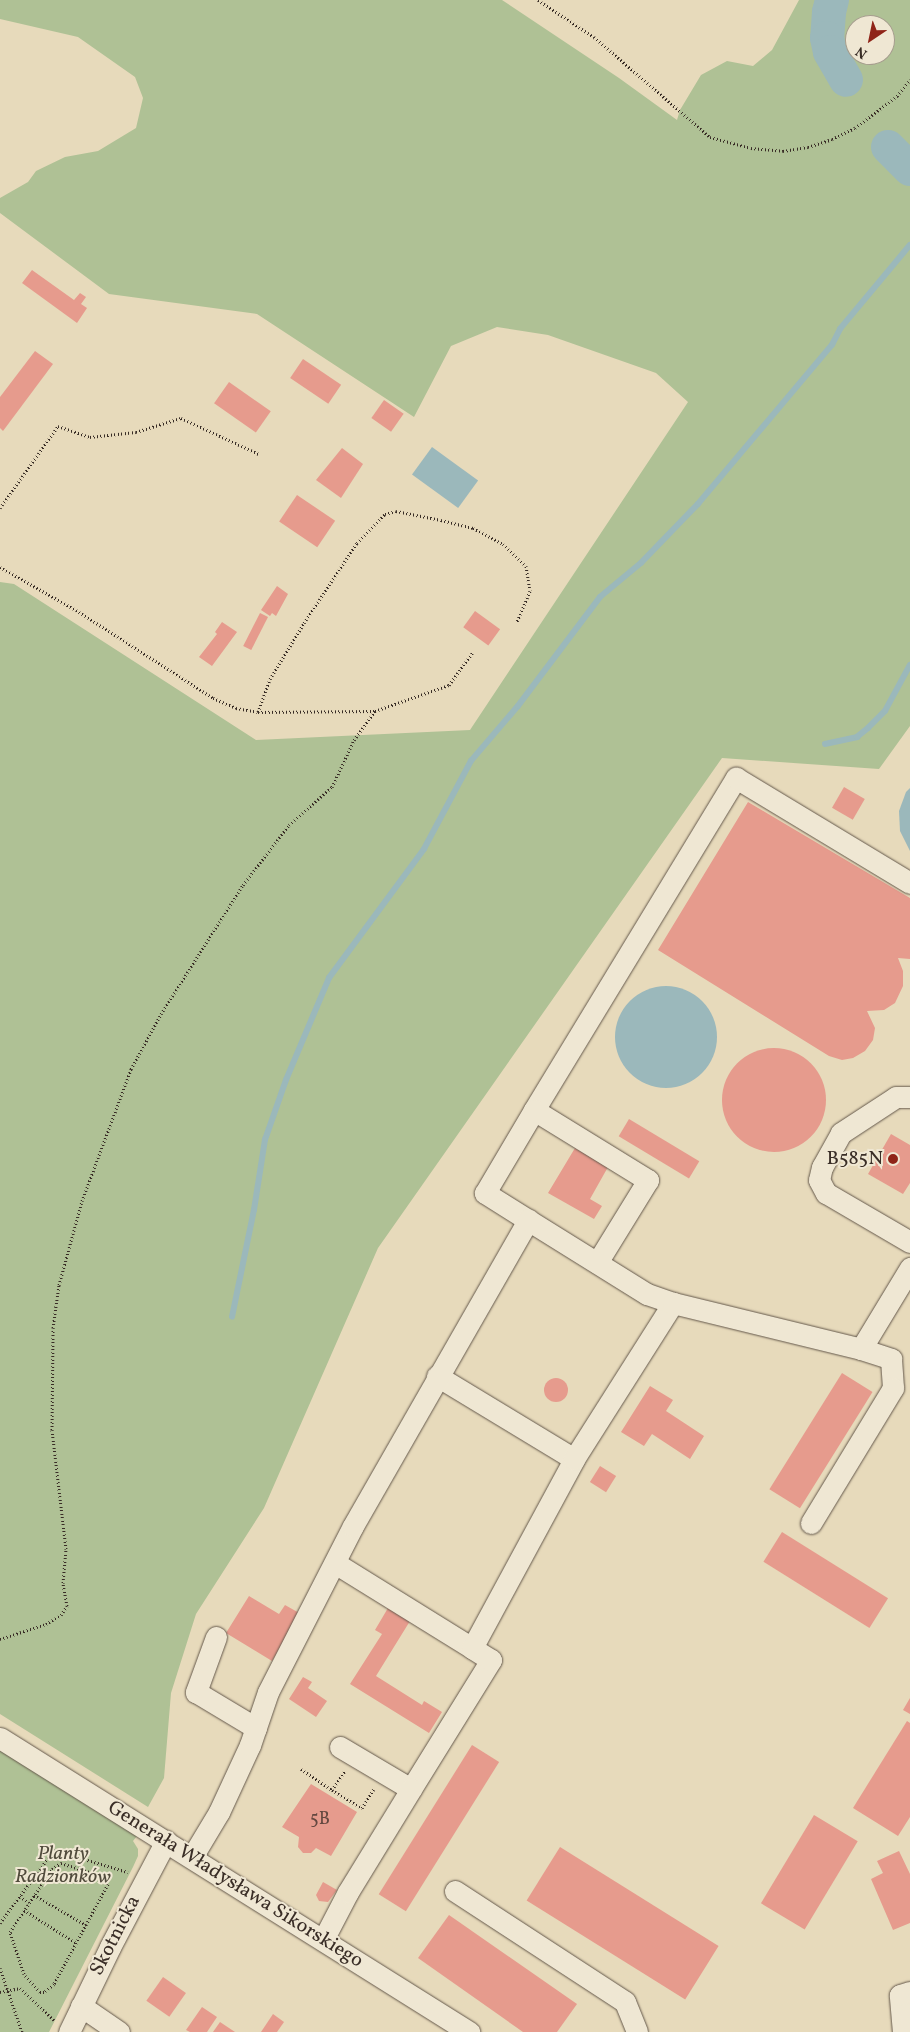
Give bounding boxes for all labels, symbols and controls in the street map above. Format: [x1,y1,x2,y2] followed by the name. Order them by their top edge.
[845,15,895,65] north arrow
[852,41,871,63] text: N
[827,1147,883,1171] place label: B585N
[887,1153,899,1165] marker: B585N
[102,1796,368,1974] street label: Generała Władysława Sikorskiego
[310,1809,330,1831] house number: 5B
[15,1842,111,1889] park label: Planty Radzionków
[86,1892,146,1980] street label: Skotnicka

